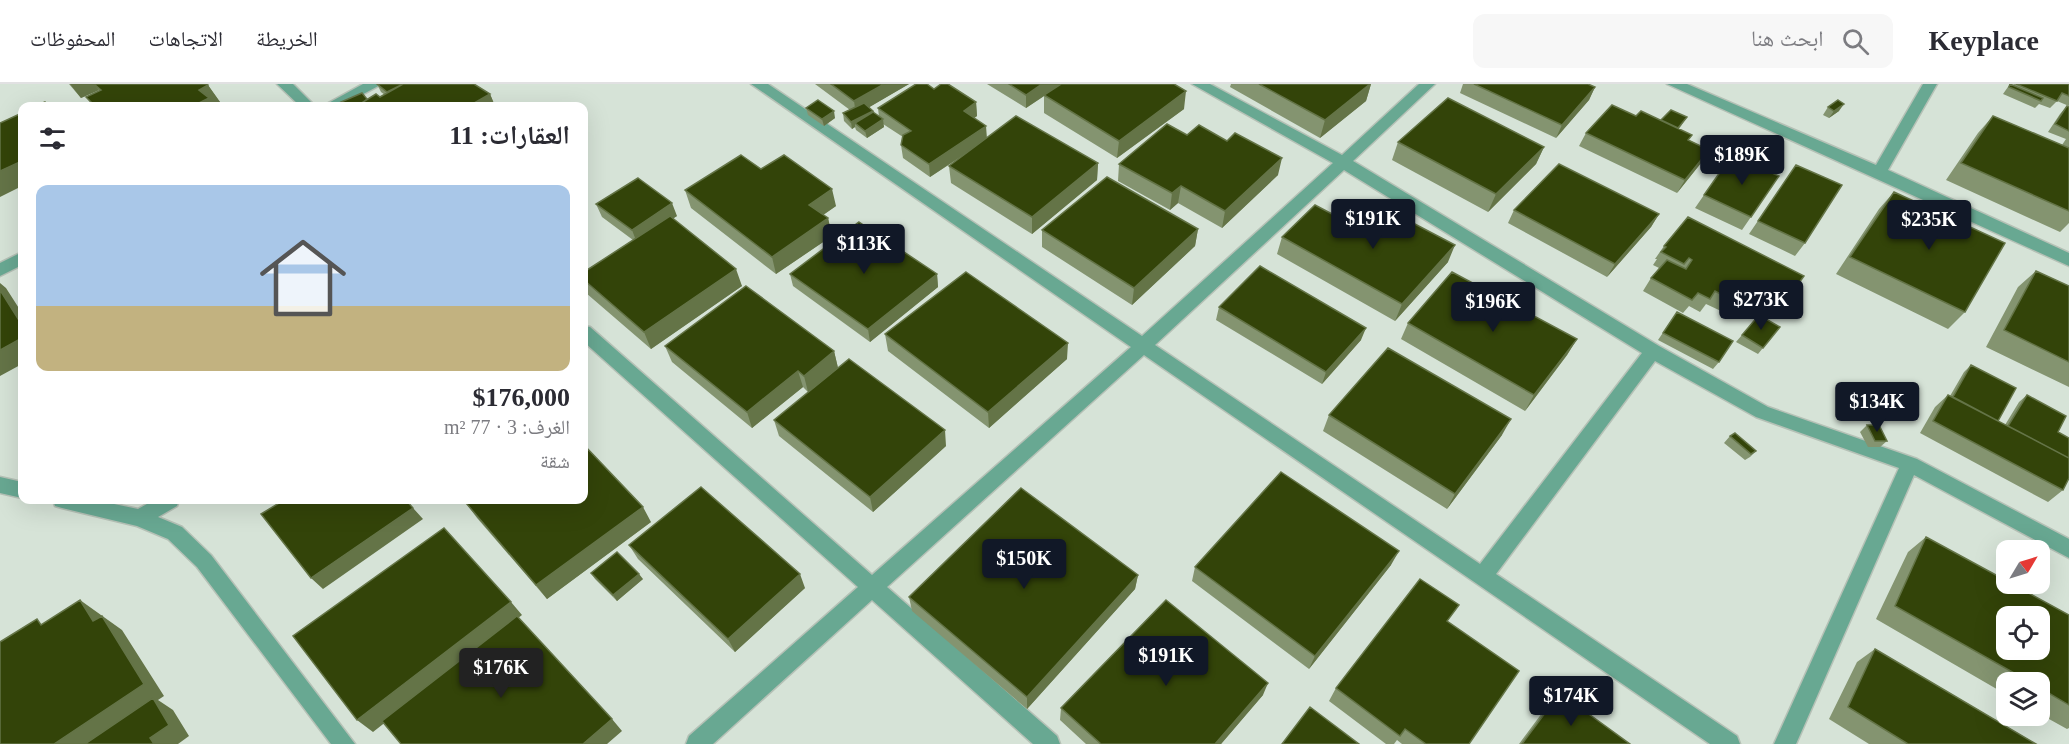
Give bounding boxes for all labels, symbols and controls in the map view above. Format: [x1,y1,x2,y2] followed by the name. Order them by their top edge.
[1473,14,1893,68] search box
[1839,25,1872,58] icon: search
[1929,25,2039,56] text: Keyplace
[1751,26,1824,51] text: ابحث هنا
[30,27,115,51] text: المحفوظات
[148,27,223,51] text: الاتجاهات
[256,27,318,51] text: الخريطة
[449,121,570,150] text: العقارات: 11
[36,122,69,155] icon: filters
[1700,135,1784,186] pin: $189K
[1714,143,1770,165] text: $189K
[1331,199,1415,250] pin: $191K
[1887,200,1971,251] pin: $235K
[1345,207,1401,229] text: $191K
[1901,208,1957,230] text: $235K
[249,224,357,332] icon: home
[822,224,906,275] pin: $113K
[837,232,891,254] text: $113K
[1719,280,1803,331] pin: $273K
[1451,282,1535,333] pin: $196K
[1733,288,1789,310] text: $273K
[1465,290,1521,312] text: $196K
[1835,382,1919,433] pin: $134K
[473,383,570,412] text: $176,000
[1849,390,1905,412] text: $134K
[444,416,570,438] text: الغرف: 3 · 77 m²
[540,450,570,472] text: شقة
[982,539,1066,590] pin: $150K
[1996,540,2050,594] north arrow
[1996,540,2050,726] map controls
[996,547,1052,569] text: $150K
[1996,606,2050,660] button: locate
[1124,636,1208,687] pin: $191K
[1138,644,1194,666] text: $191K
[459,648,543,699] pin: $176K
[473,656,529,678] text: $176K
[1996,672,2050,726] button: layers
[1529,676,1613,727] pin: $174K
[1543,684,1599,706] text: $174K

